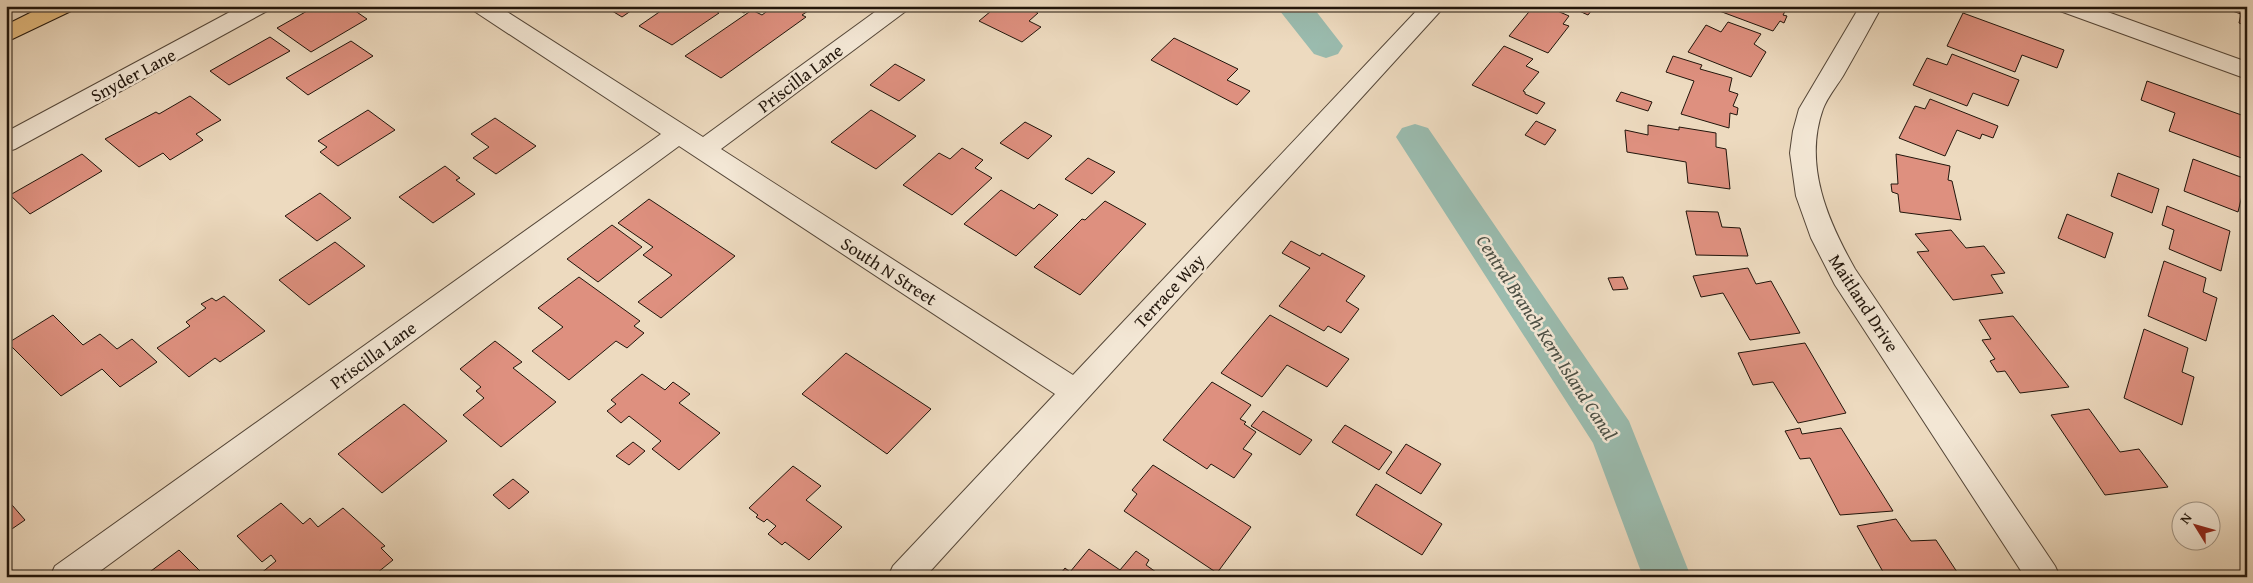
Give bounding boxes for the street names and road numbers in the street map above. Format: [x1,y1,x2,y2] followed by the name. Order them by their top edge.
[752,37,848,119] street label: Priscilla Lane
[86,41,180,109] street label: Snyder Lane
[836,230,943,312] street label: South N Street
[1127,248,1211,334] street label: Terrace Way
[1822,249,1906,357] street label: Maitland Drive
[324,314,422,396] street label: Priscilla Lane

